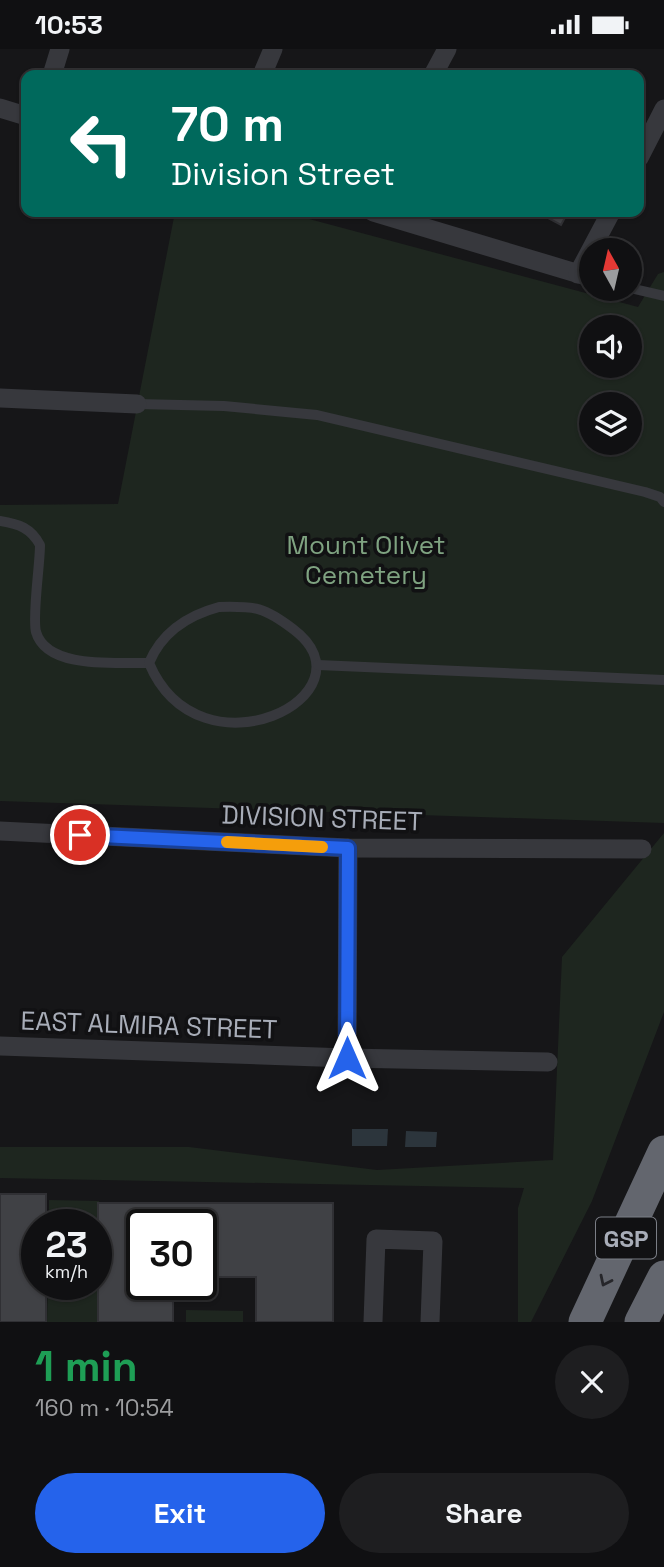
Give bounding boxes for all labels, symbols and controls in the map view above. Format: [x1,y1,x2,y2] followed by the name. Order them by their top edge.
[35,8,103,42] text: 10:53
[171,93,284,155] text: 70 m
[56,98,147,189] icon: left
[171,154,395,194] text: Division Street
[579,238,642,301] north arrow
[579,238,642,455] map controls
[579,315,642,378] button: sound
[579,392,642,455] button: layers
[286,528,446,592] park label: Mount Olivet Cemetery
[221,798,423,838] street label: DIVISION STREET
[50,805,110,865] pin
[61,816,99,854] icon: arrive
[20,1004,278,1046] street label: EAST ALMIRA STREET
[310,1021,384,1095] position arrow
[126,1209,217,1300] speed limit sign: 30
[596,1217,656,1259] road number: GSP
[45,1223,88,1267] text: 23
[45,1260,88,1283] text: km/h
[599,1274,613,1286] one-way arrow
[35,1340,138,1393] text: 1 min
[555,1345,629,1419] button: close
[35,1393,174,1423] text: 160 m · 10:54
[35,1473,325,1553] button: Exit
[339,1473,629,1553] button: Share

